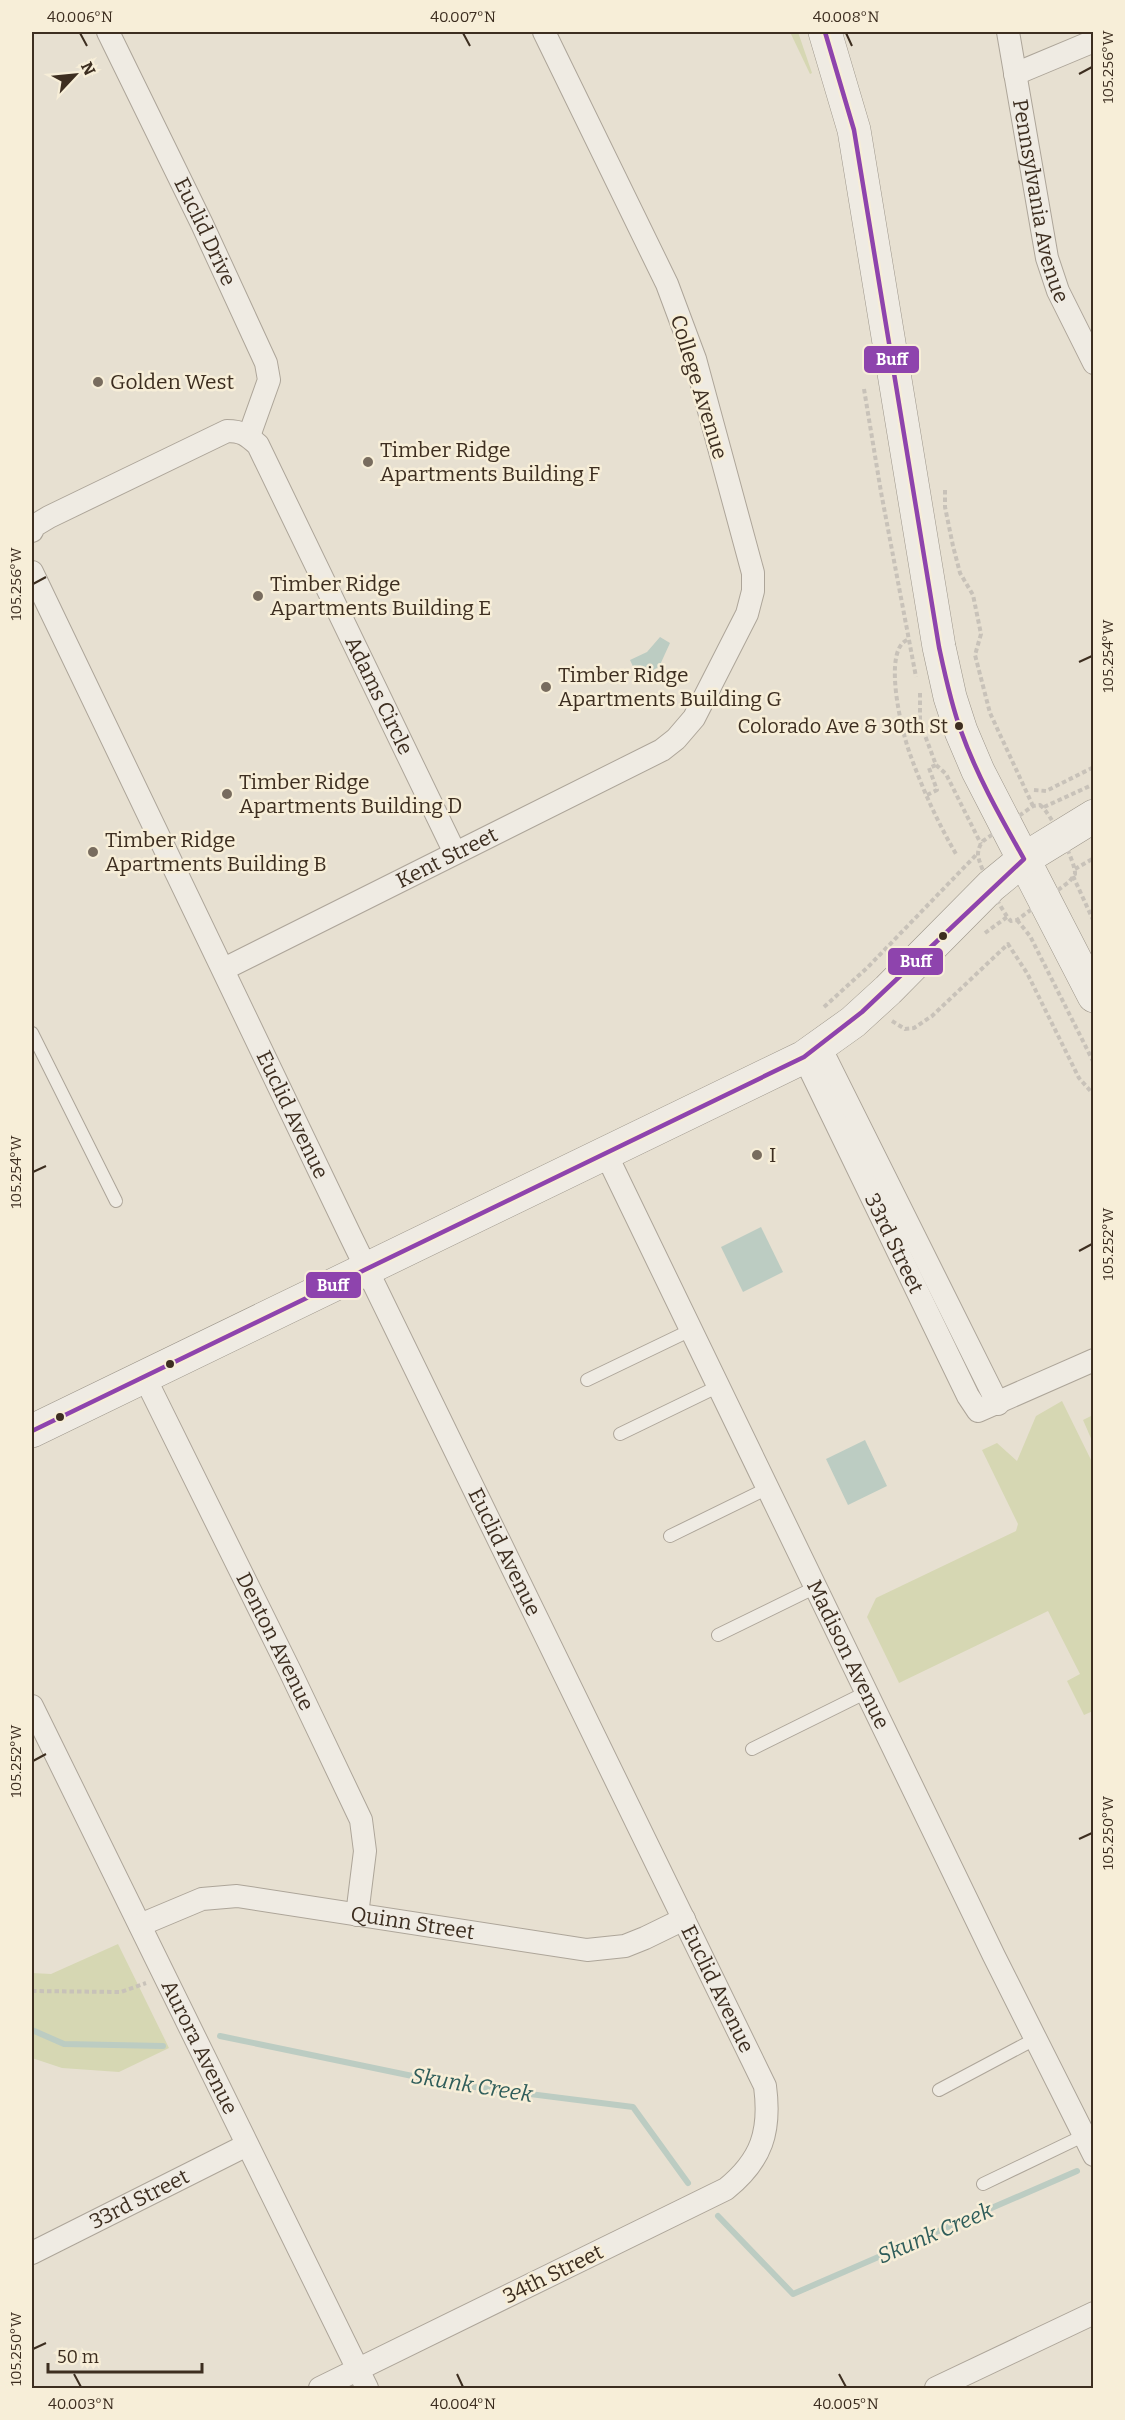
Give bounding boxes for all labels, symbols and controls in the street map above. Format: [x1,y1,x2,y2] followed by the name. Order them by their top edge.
[47,8,113,26] text: 40.006°N
[430,8,496,26] text: 40.007°N
[813,8,879,26] text: 40.008°N
[1099,30,1117,104] text: 105.256°W
[45,45,105,105] north arrow
[77,59,99,78] text: N
[1007,97,1075,307] street label: Pennsylvania Avenue
[168,173,242,290] street label: Euclid Drive
[665,312,733,462] street label: College Avenue
[863,345,920,374] line badge: Buff
[876,350,909,369] text: Buff
[110,369,234,395] place label: Golden West
[91,375,105,389] marker: Golden West
[380,437,600,487] place label: Timber Ridge Apartments Building F
[361,455,375,469] marker: Timber Ridge Apartments Building F
[7,547,25,621] text: 105.256°W
[270,571,491,621] place label: Timber Ridge Apartments Building E
[251,589,265,603] marker: Timber Ridge Apartments Building E
[1099,619,1117,692] text: 105.254°W
[339,632,419,759] street label: Adams Circle
[558,662,782,712] place label: Timber Ridge Apartments Building G
[539,680,553,694] marker: Timber Ridge Apartments Building G
[738,714,948,738] place label: Colorado Ave & 30th St
[953,720,965,732] marker: Colorado Ave & 30th St
[239,769,462,819] place label: Timber Ridge Apartments Building D
[220,787,234,801] marker: Timber Ridge Apartments Building D
[392,821,502,894] street label: Kent Street
[105,827,327,877] place label: Timber Ridge Apartments Building B
[86,845,100,859] marker: Timber Ridge Apartments Building B
[937,930,949,942] unlabelled marker
[887,947,944,976] line badge: Buff
[900,952,933,971] text: Buff
[251,1046,334,1183] street label: Euclid Avenue
[7,1135,25,1208] text: 105.254°W
[769,1142,776,1168] place label: I
[750,1148,764,1162] marker: I
[859,1189,930,1298] street label: 33rd Street
[1099,1207,1117,1280] text: 105.252°W
[305,1271,362,1299] line badge: Buff
[317,1276,350,1295] text: Buff
[164,1358,176,1370] unlabelled marker
[54,1411,66,1423] unlabelled marker
[462,1484,547,1620] street label: Euclid Avenue
[230,1568,320,1715] street label: Denton Avenue
[801,1576,895,1733] street label: Madison Avenue
[7,1724,25,1797] text: 105.252°W
[1099,1795,1117,1870] text: 105.250°W
[349,1901,477,1946] street label: Quinn Street
[675,1921,760,2057] street label: Euclid Avenue
[156,1976,243,2118] street label: Aurora Avenue
[409,2062,536,2108] water label: Skunk Creek
[85,2163,194,2235] street label: 33rd Street
[873,2196,998,2269] water label: Skunk Creek
[499,2238,608,2309] street label: 34th Street
[7,2311,25,2386] text: 105.250°W
[48,2336,202,2374] scale bar
[57,2346,99,2368] text: 50 m
[48,2395,114,2413] text: 40.003°N
[430,2395,496,2413] text: 40.004°N
[813,2395,879,2413] text: 40.005°N

